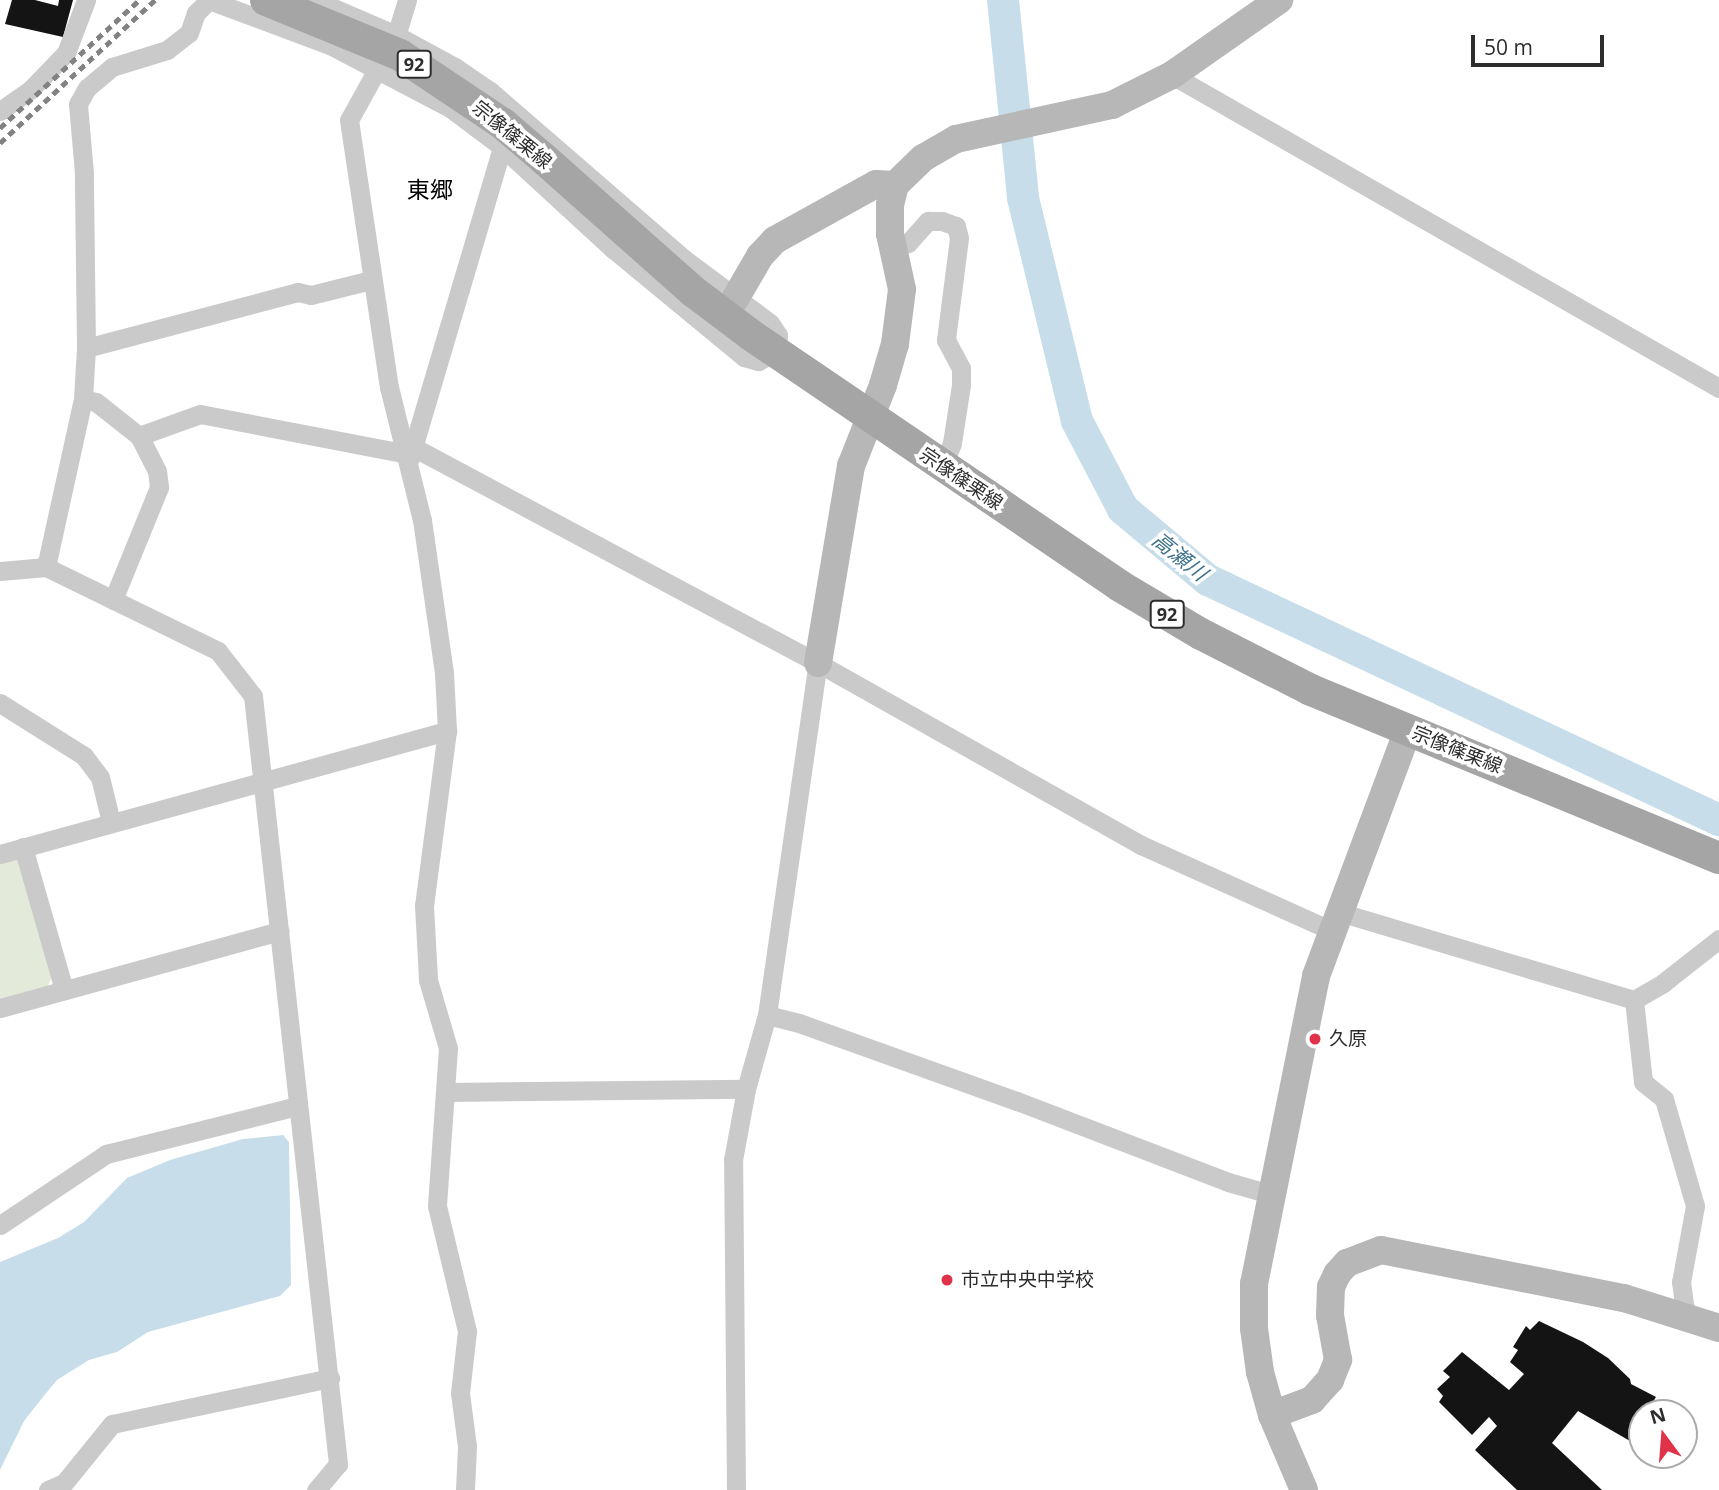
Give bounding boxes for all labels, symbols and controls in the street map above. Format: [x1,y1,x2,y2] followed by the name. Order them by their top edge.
[1474,21,1607,65] scale bar
[1484,33,1533,61] text: 50 m
[396,50,432,78] road number: 92
[468,96,556,174] street label: 宗像篠栗線
[407,175,453,203] district label: 東郷
[915,443,1007,515] street label: 宗像篠栗線
[1148,526,1212,586] water label: 高瀬川
[1150,600,1184,628] road number: 92
[1409,722,1505,778] street label: 宗像篠栗線
[1329,1028,1367,1050] place label: 久原
[1307,1031,1323,1047] marker: 久原
[961,1269,1094,1291] place label: 市立中央中学校
[939,1272,955,1288] marker: 市立中央中学校
[1628,1399,1698,1469] north arrow
[1647,1401,1669,1430] text: N

